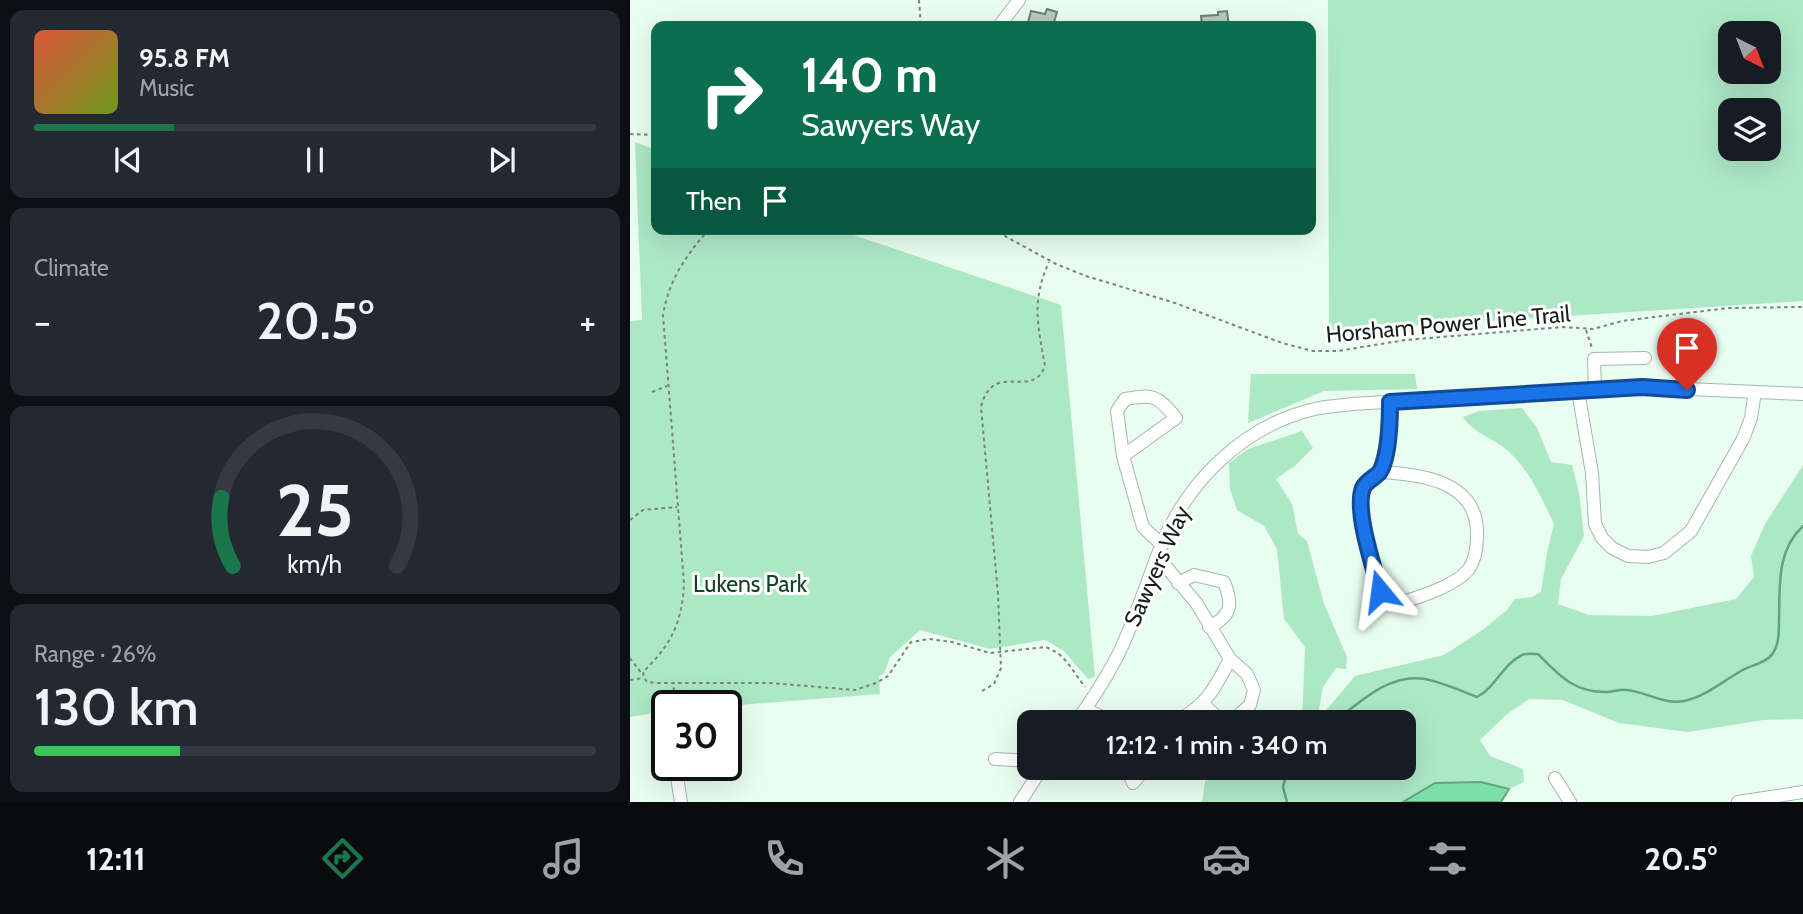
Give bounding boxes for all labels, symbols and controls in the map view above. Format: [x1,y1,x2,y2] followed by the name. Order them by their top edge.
[1718,21,1782,84] north arrow
[1718,21,1781,161] map controls
[139,42,230,74] text: 95.8 FM
[801,45,938,104] text: 140 m
[686,49,777,140] icon: right
[139,74,194,102] text: Music
[1718,98,1781,161] button: layers
[801,105,981,144] text: Sawyers Way
[109,141,147,179] icon: previous
[296,141,334,179] icon: pause
[483,141,521,179] icon: next
[756,182,794,220] icon: arrive
[686,185,742,217] text: Then
[34,254,109,282] text: Climate
[256,289,374,352] text: 20.5°
[34,298,51,345] text: −
[579,298,596,345] text: +
[1325,299,1572,349] street label: Horsham Power Line Trail
[1657,318,1717,390] pin
[1668,329,1706,367] icon: arrive
[276,466,354,554] text: 25
[1118,501,1196,631] street label: Sawyers Way
[288,549,342,579] text: km/h
[1343,554,1417,628] position arrow
[693,570,808,598] park label: Lukens Park
[34,640,157,668] text: Range · 26%
[34,675,199,738] text: 130 km
[651,690,742,781] speed limit sign: 30
[1106,729,1327,761] text: 12:12 · 1 min · 340 m
[318,834,367,883] icon: directions
[539,834,588,883] icon: music
[760,834,809,883] icon: phone
[981,834,1030,883] icon: climate
[1202,834,1251,883] icon: car
[1423,834,1472,883] icon: filters
[86,839,146,878] text: 12:11
[1644,839,1717,878] text: 20.5°

